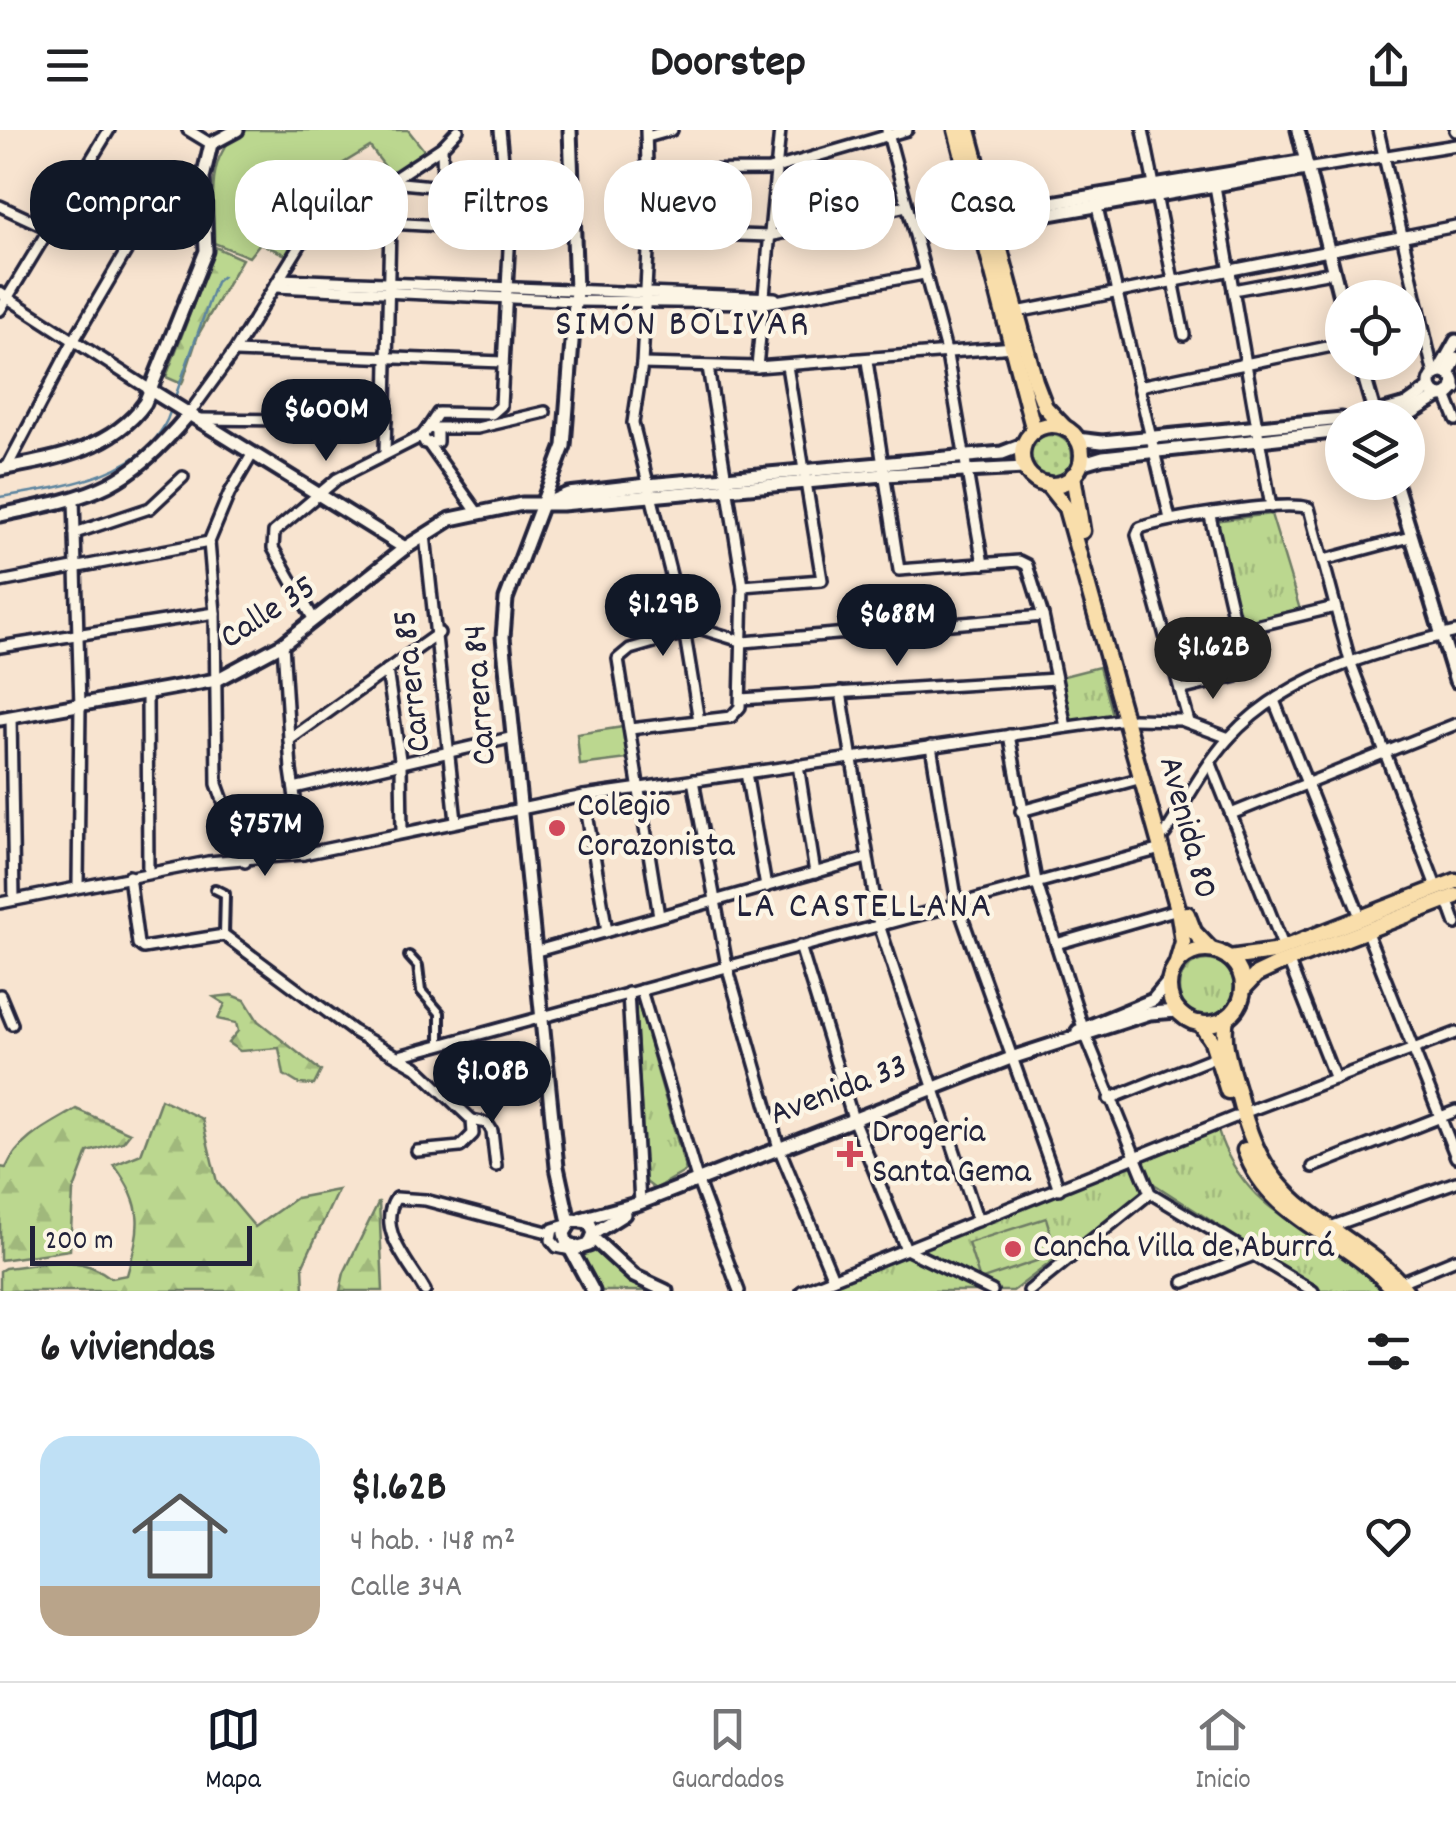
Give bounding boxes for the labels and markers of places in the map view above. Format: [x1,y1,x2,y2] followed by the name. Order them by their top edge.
[256,379,396,464] pin: $600M
[582,574,744,659] pin: $1.29B
[827,584,967,669] pin: $688M
[1132,617,1294,702] pin: $1.62B
[577,783,735,873] place label: Colegio Corazonista
[195,794,335,879] pin: $757M
[546,817,568,839] marker: Colegio Corazonista
[411,1041,573,1126] pin: $1.08B
[872,1109,1031,1199] place label: Drogeria Santa Gema
[837,1141,863,1167] marker: Drogeria Santa Gema
[1033,1224,1335,1274] place label: Cancha Villa de Aburrá
[1002,1238,1024,1260] marker: Cancha Villa de Aburrá

